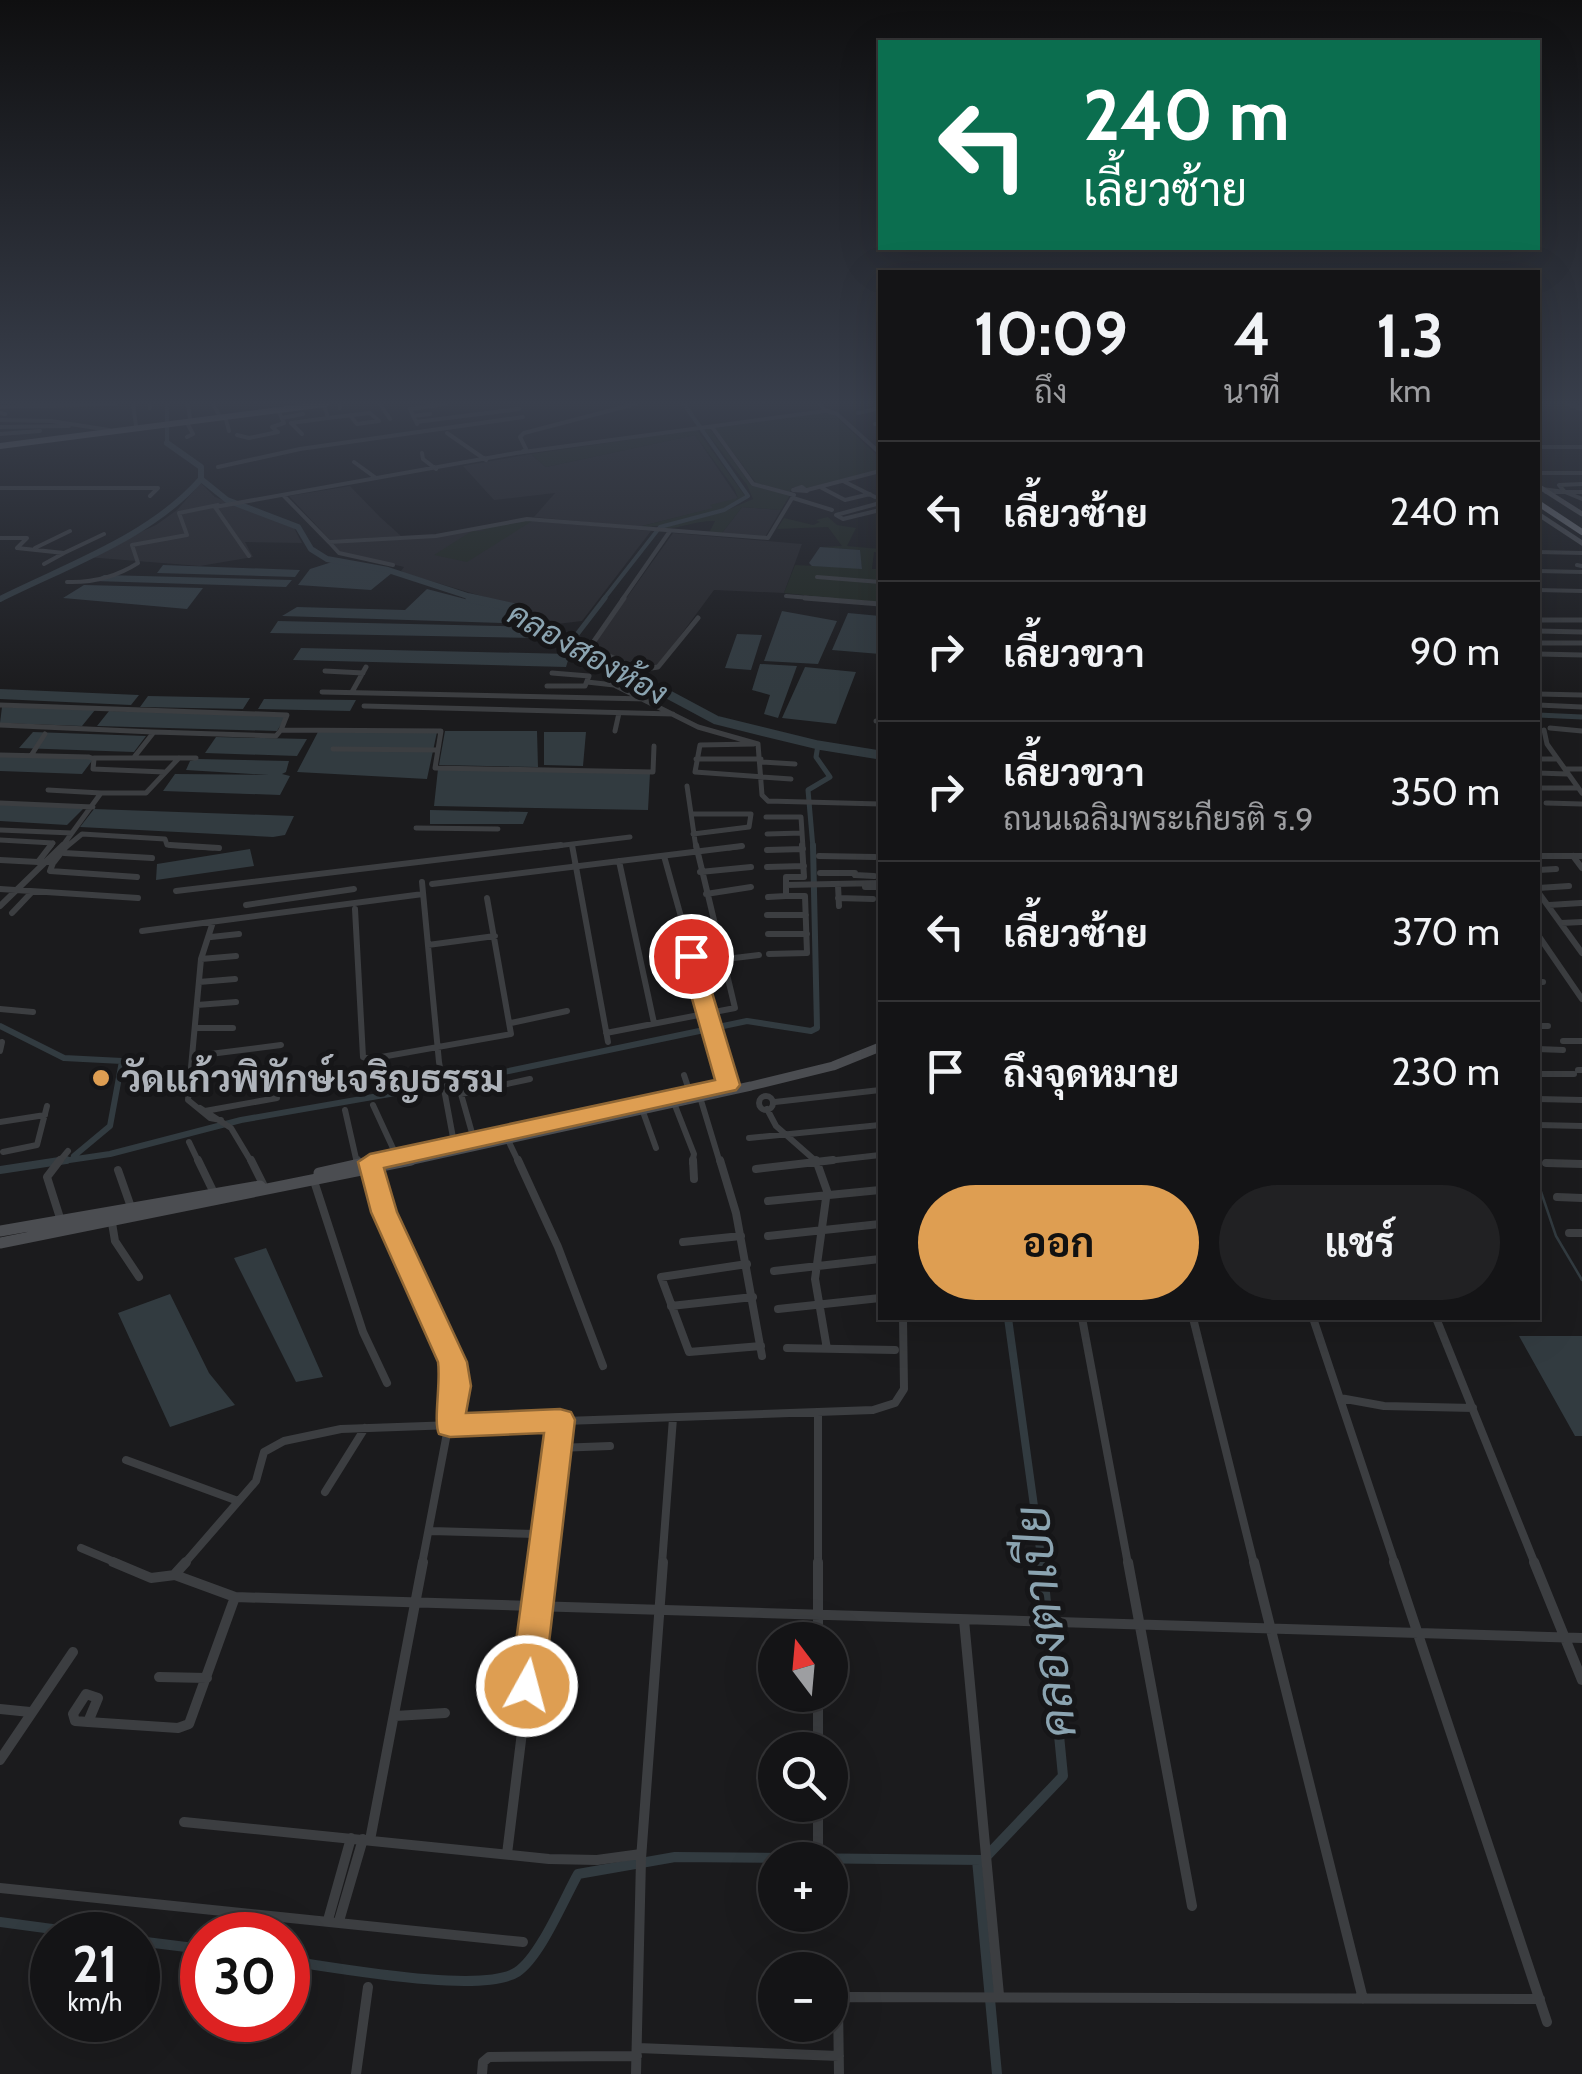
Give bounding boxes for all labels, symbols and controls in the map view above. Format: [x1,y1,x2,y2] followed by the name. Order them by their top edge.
[1083,72,1290,158] text: 240 m
[918,80,1048,210] icon: left
[1083,163,1247,217] text: เลี้ยวซ้าย
[974,297,1128,370] text: 10:09
[1233,297,1271,370] text: 4
[1376,299,1444,372] text: 1.3
[1389,371,1431,410] text: km
[1034,372,1067,411] text: ถึง
[1224,372,1281,411] text: นาที
[918,484,973,539] icon: left
[1390,488,1500,535] text: 240 m
[1003,490,1148,537] text: เลี้ยวซ้าย
[501,592,675,713] water label: คลองสองห้อง
[918,624,973,679] icon: right
[1410,628,1500,675] text: 90 m
[1003,630,1145,677] text: เลี้ยวขวา
[1003,749,1145,796] text: เลี้ยวขวา
[918,764,973,819] icon: right
[1390,768,1500,815] text: 350 m
[1003,799,1313,838] text: ถนนเฉลิมพระเกียรติ ร.9
[918,904,973,959] icon: left
[1392,908,1500,955] text: 370 m
[1003,910,1148,957] text: เลี้ยวซ้าย
[649,914,734,999] pin
[664,929,719,984] icon: arrive
[918,1044,973,1099] icon: arrive
[1391,1048,1500,1095] text: 230 m
[1003,1050,1179,1097] text: ถึงจุดหมาย
[121,1054,504,1103] place label: วัดแก้วพิทักษ์เจริญธรรม
[90,1067,112,1089] marker: วัดแก้วพิทักษ์เจริญธรรม
[918,1185,1199,1300] button: ออก
[1219,1185,1500,1300] button: แชร์
[1001,1503,1088,1741] water label: คลองตาเปีย
[758,1622,848,1712] north arrow
[758,1622,848,2042] map controls
[475,1634,579,1738] position arrow
[758,1732,848,1822] button: search
[758,1842,848,1932] button: +
[180,1912,310,2042] speed limit sign: 30
[73,1934,117,1995] text: 21
[758,1952,848,2042] button: −
[68,1987,122,2017] text: km/h

